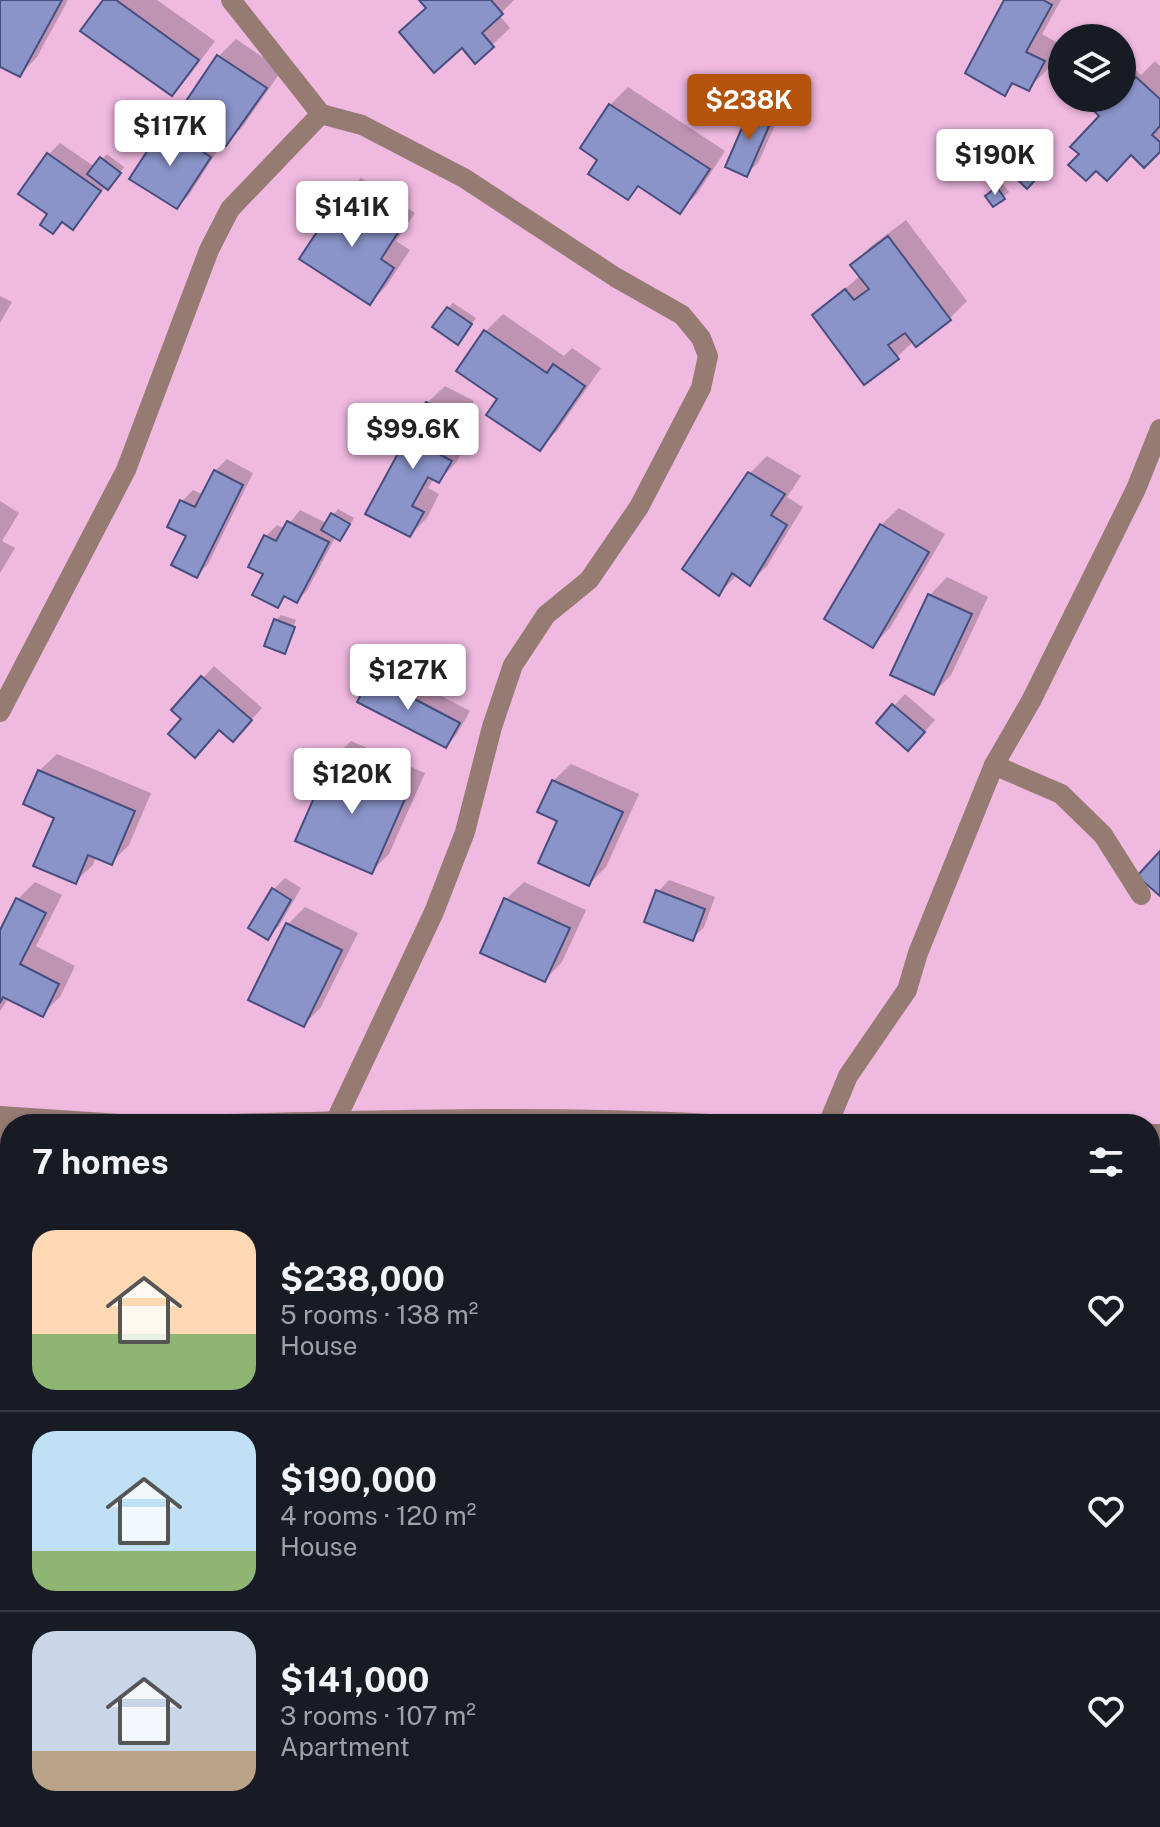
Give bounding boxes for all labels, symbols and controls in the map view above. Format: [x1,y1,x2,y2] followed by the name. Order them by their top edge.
[1048,24,1136,112] map controls
[1048,24,1136,112] button: layers
[693,74,805,142] pin: $238K
[705,84,793,115] text: $238K
[114,100,226,168] pin: $117K
[133,110,207,141] text: $117K
[939,129,1051,197] pin: $190K
[954,139,1036,170] text: $190K
[296,181,408,249] pin: $141K
[314,191,390,222] text: $141K
[348,403,478,471] pin: $99.6K
[366,413,460,444] text: $99.6K
[352,644,464,712] pin: $127K
[368,654,448,685] text: $127K
[296,748,408,816] pin: $120K
[312,758,392,789] text: $120K
[1084,1140,1128,1184] icon: filters
[32,1142,169,1182] text: 7 homes
[280,1259,445,1299] text: $238,000
[96,1262,192,1358] icon: home
[1084,1288,1128,1332] icon: heart
[280,1299,478,1330] text: 5 rooms · 138 m²
[280,1330,357,1361] text: House
[280,1460,437,1500] text: $190,000
[96,1463,192,1559] icon: home
[1084,1489,1128,1533] icon: heart
[280,1500,476,1531] text: 4 rooms · 120 m²
[280,1531,357,1562] text: House
[280,1660,430,1700] text: $141,000
[96,1663,192,1759] icon: home
[1084,1689,1128,1733] icon: heart
[280,1700,476,1731] text: 3 rooms · 107 m²
[280,1731,410,1762] text: Apartment

